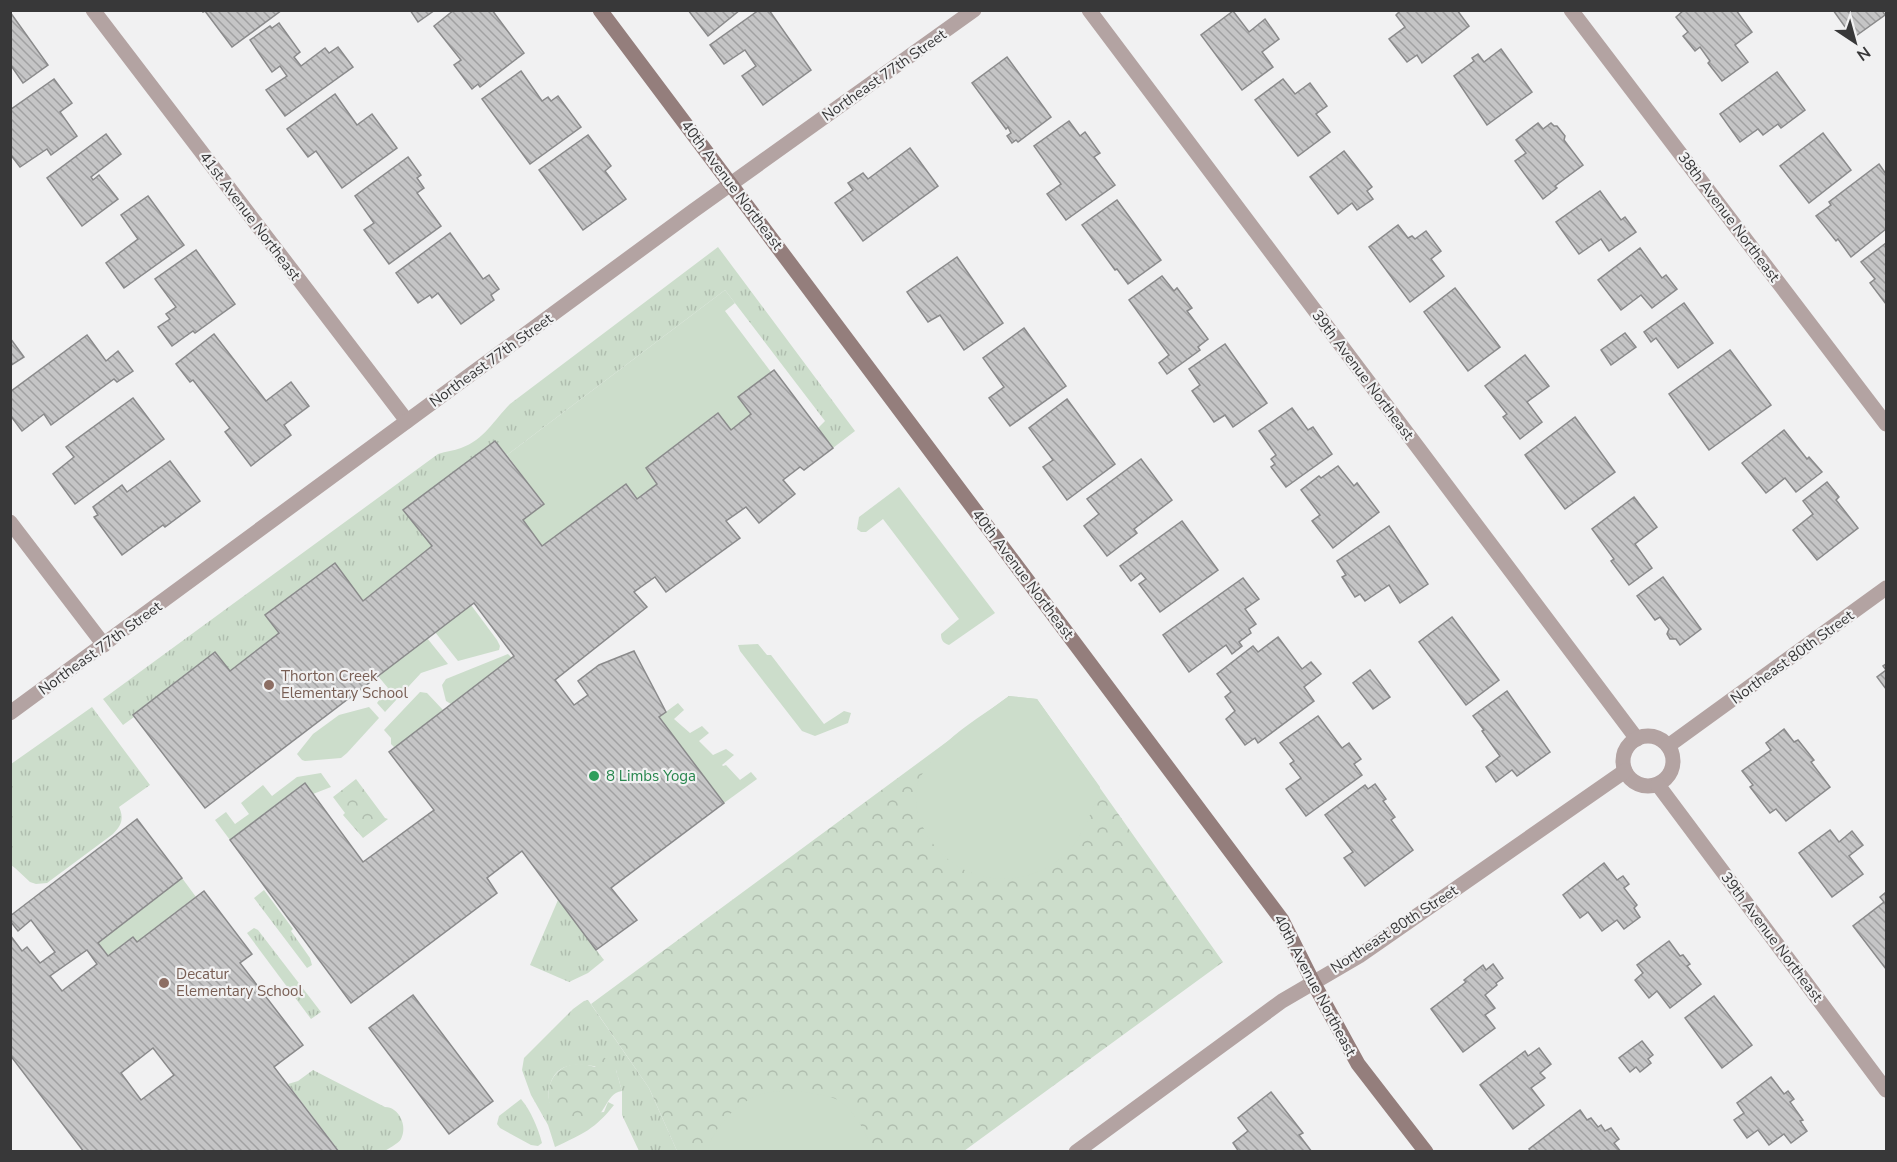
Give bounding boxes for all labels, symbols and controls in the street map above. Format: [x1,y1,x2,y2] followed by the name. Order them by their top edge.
[1825,12,1885,72] north arrow
[818,24,951,126] street label: Northeast 77th Street
[1852,41,1875,66] text: N
[677,116,788,255] street label: 40th Avenue Northeast
[195,148,306,285] street label: 41st Avenue Northeast
[1674,148,1785,287] street label: 38th Avenue Northeast
[1308,306,1419,445] street label: 39th Avenue Northeast
[425,308,557,411] street label: Northeast 77th Street
[968,505,1079,644] street label: 40th Avenue Northeast
[34,596,166,699] street label: Northeast 77th Street
[1726,605,1858,708] street label: Northeast 80th Street
[281,666,408,703] place label: Thorton Creek Elementary School
[262,678,276,692] marker: Thorton Creek Elementary School
[606,766,696,786] place label: 8 Limbs Yoga
[587,769,601,783] marker: 8 Limbs Yoga
[1717,868,1828,1007] street label: 39th Avenue Northeast
[1327,880,1462,978] street label: Northeast 80th Street
[1269,911,1361,1060] street label: 40th Avenue Northeast
[176,964,303,1001] place label: Decatur Elementary School
[157,976,171,990] marker: Decatur Elementary School

